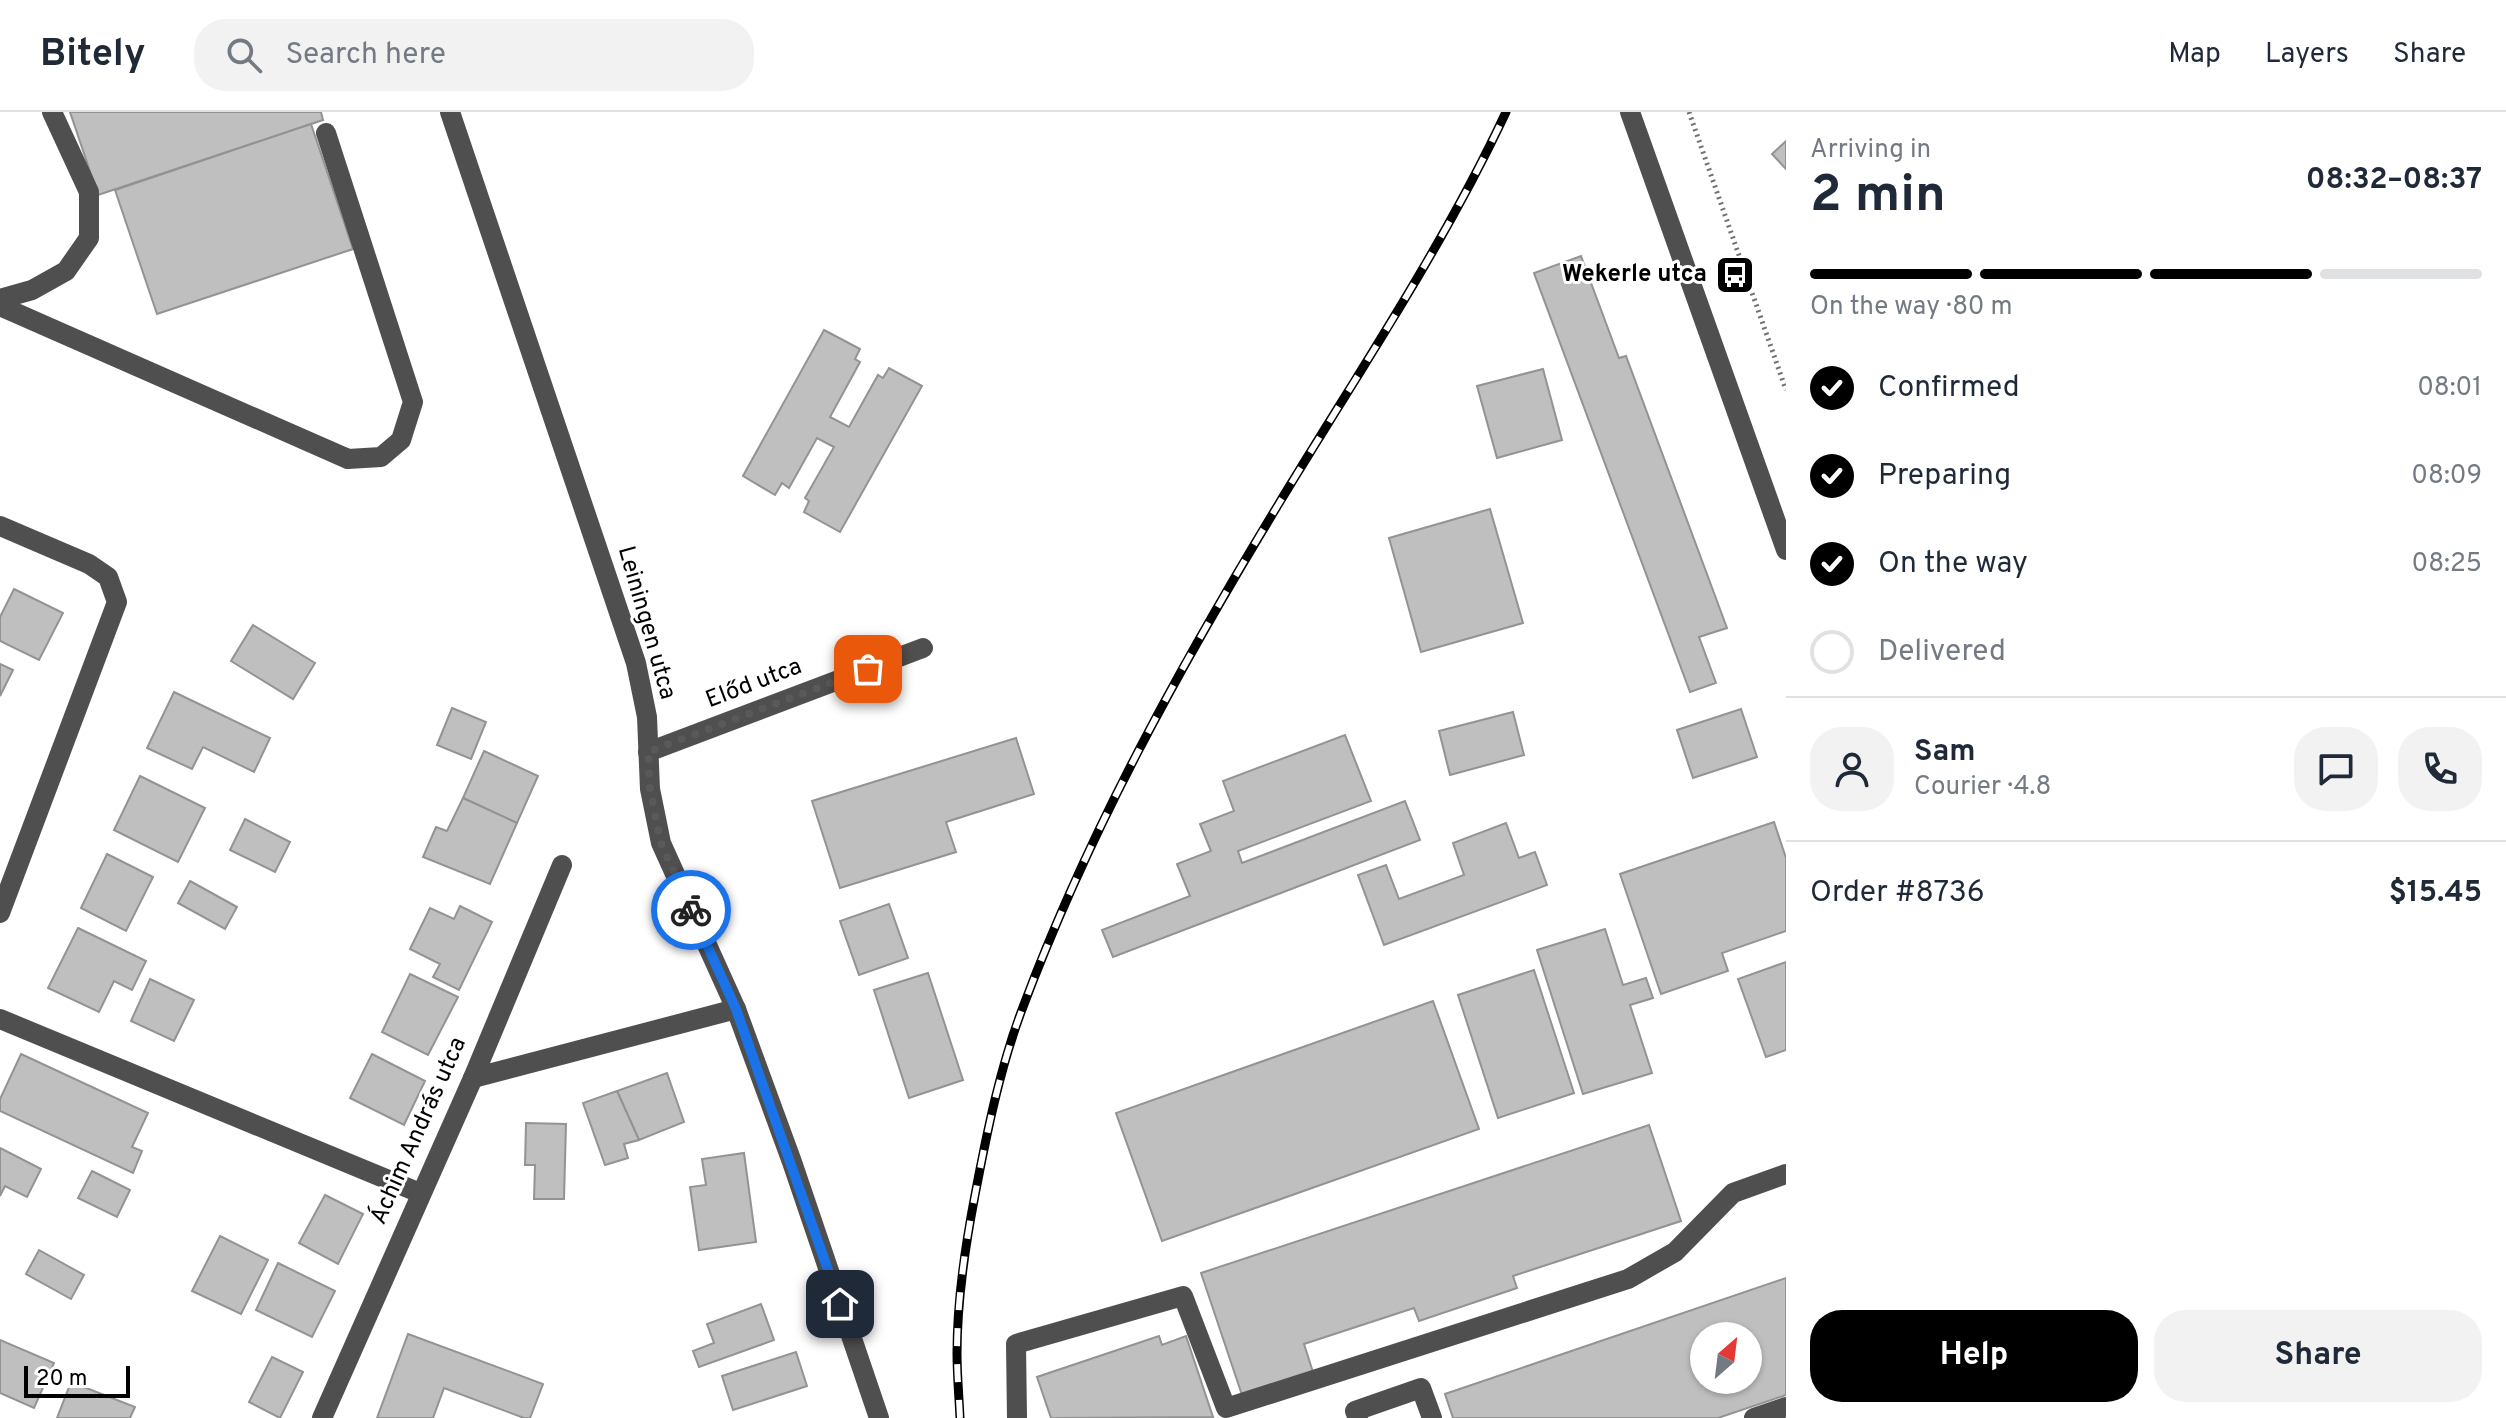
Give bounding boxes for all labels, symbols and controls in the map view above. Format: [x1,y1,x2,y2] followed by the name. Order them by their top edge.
[194,19,754,91] search box
[40,31,146,80] text: Bitely
[222,33,266,77] icon: search
[286,37,446,74] text: Search here
[2168,37,2221,73] text: Map
[2265,37,2349,73] text: Layers
[2393,37,2466,73] text: Share
[1810,134,1931,167] text: Arriving in
[2306,162,2482,199] text: 08:32–08:37
[1810,164,1946,230] text: 2 min
[1714,254,1756,296] bus stop icon: Wekerle utca
[1562,260,1707,290] place label: Wekerle utca
[1810,291,2013,324] text: On the way · 80 m
[1810,366,1854,410] icon: check
[1878,370,2020,407] text: Confirmed
[2417,372,2482,405] text: 08:01
[1810,454,1854,498] icon: check
[1878,458,2011,495] text: Preparing
[2411,460,2482,493] text: 08:09
[1810,542,1854,586] icon: check
[610,543,682,703] street label: Leiningen utca
[1878,546,2028,583] text: On the way
[2412,548,2482,581] text: 08:25
[1878,634,2006,671] text: Delivered
[834,635,902,703] pin
[846,647,890,691] icon: bag
[702,652,806,716] street label: Előd utca
[1810,727,1894,811] button: person
[2294,727,2378,811] button: chat
[2398,727,2482,811] button: phone
[1914,734,1976,771] text: Sam
[1914,771,2051,804] text: Courier · 4.8
[651,870,731,950] courier
[1810,875,1985,912] text: Order #8736
[2389,875,2482,912] text: $15.45
[669,888,713,932] icon: bike
[362,1032,474,1229] street label: Áchim András utca
[806,1270,874,1338] pin
[818,1282,862,1326] icon: home
[1810,1310,2138,1402] button: Help
[2154,1310,2482,1402] button: Share
[1690,1322,1762,1394] north arrow
[1690,1322,1762,1394] map controls
[24,1362,130,1398] scale bar
[36,1366,87,1393] text: 20 m

